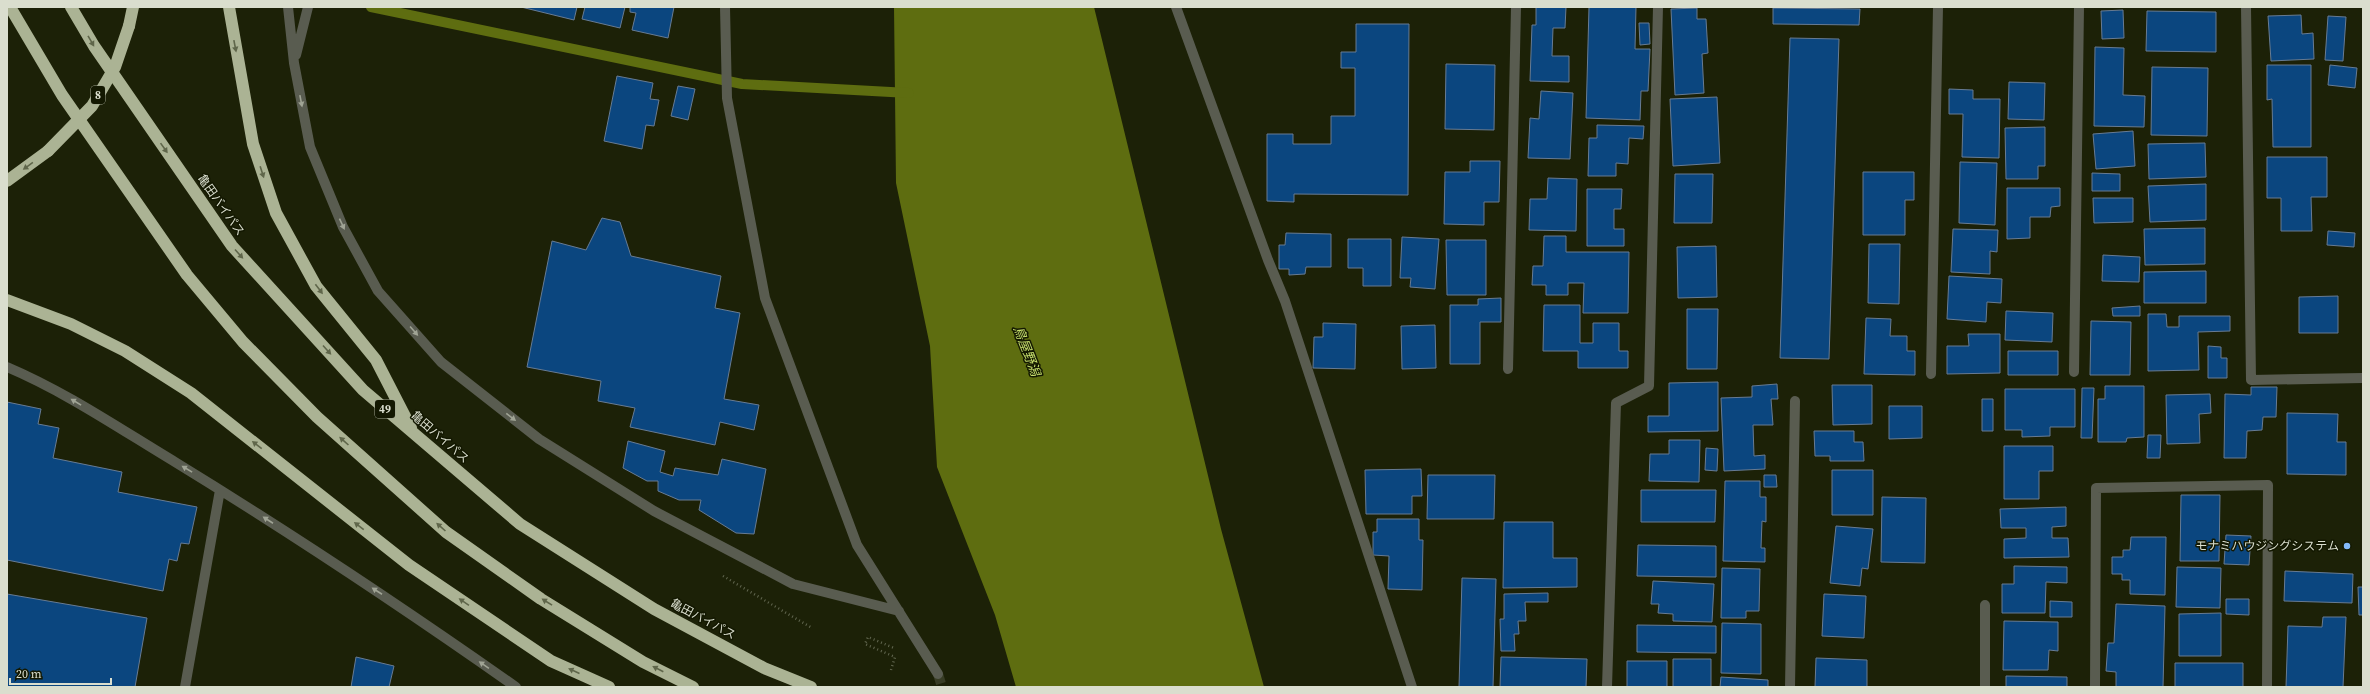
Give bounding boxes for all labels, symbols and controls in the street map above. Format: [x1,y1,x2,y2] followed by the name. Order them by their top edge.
[87,36,95,46] one-way arrow
[232,39,238,52] one-way arrow
[91,86,105,104] road number: 8
[298,95,304,107] one-way arrow
[160,143,168,153] one-way arrow
[22,162,33,170] one-way arrow
[260,167,266,179] one-way arrow
[194,171,248,239] street label: 亀田バイパス
[339,218,345,230] one-way arrow
[235,249,244,259] one-way arrow
[315,283,323,294] one-way arrow
[1010,324,1045,380] water label: 鳥屋野潟
[409,326,418,337] one-way arrow
[322,345,332,355] one-way arrow
[70,398,82,405] one-way arrow
[375,400,395,418] road number: 49
[408,407,472,467] street label: 亀田バイパス
[505,413,516,421] one-way arrow
[338,436,349,445] one-way arrow
[252,441,263,449] one-way arrow
[181,466,193,473] one-way arrow
[262,517,273,524] one-way arrow
[354,521,365,530] one-way arrow
[435,523,446,532] one-way arrow
[2195,538,2339,554] place label: モナミハウジングシステム
[2342,541,2352,551] marker: モナミハウジングシステム
[372,587,382,595] one-way arrow
[668,595,738,643] street label: 亀田バイパス
[459,598,469,606] one-way arrow
[541,599,552,606] one-way arrow
[10,660,111,686] scale bar
[479,661,489,669] one-way arrow
[16,666,42,682] text: 20 m
[652,666,664,673] one-way arrow
[568,668,580,674] one-way arrow

